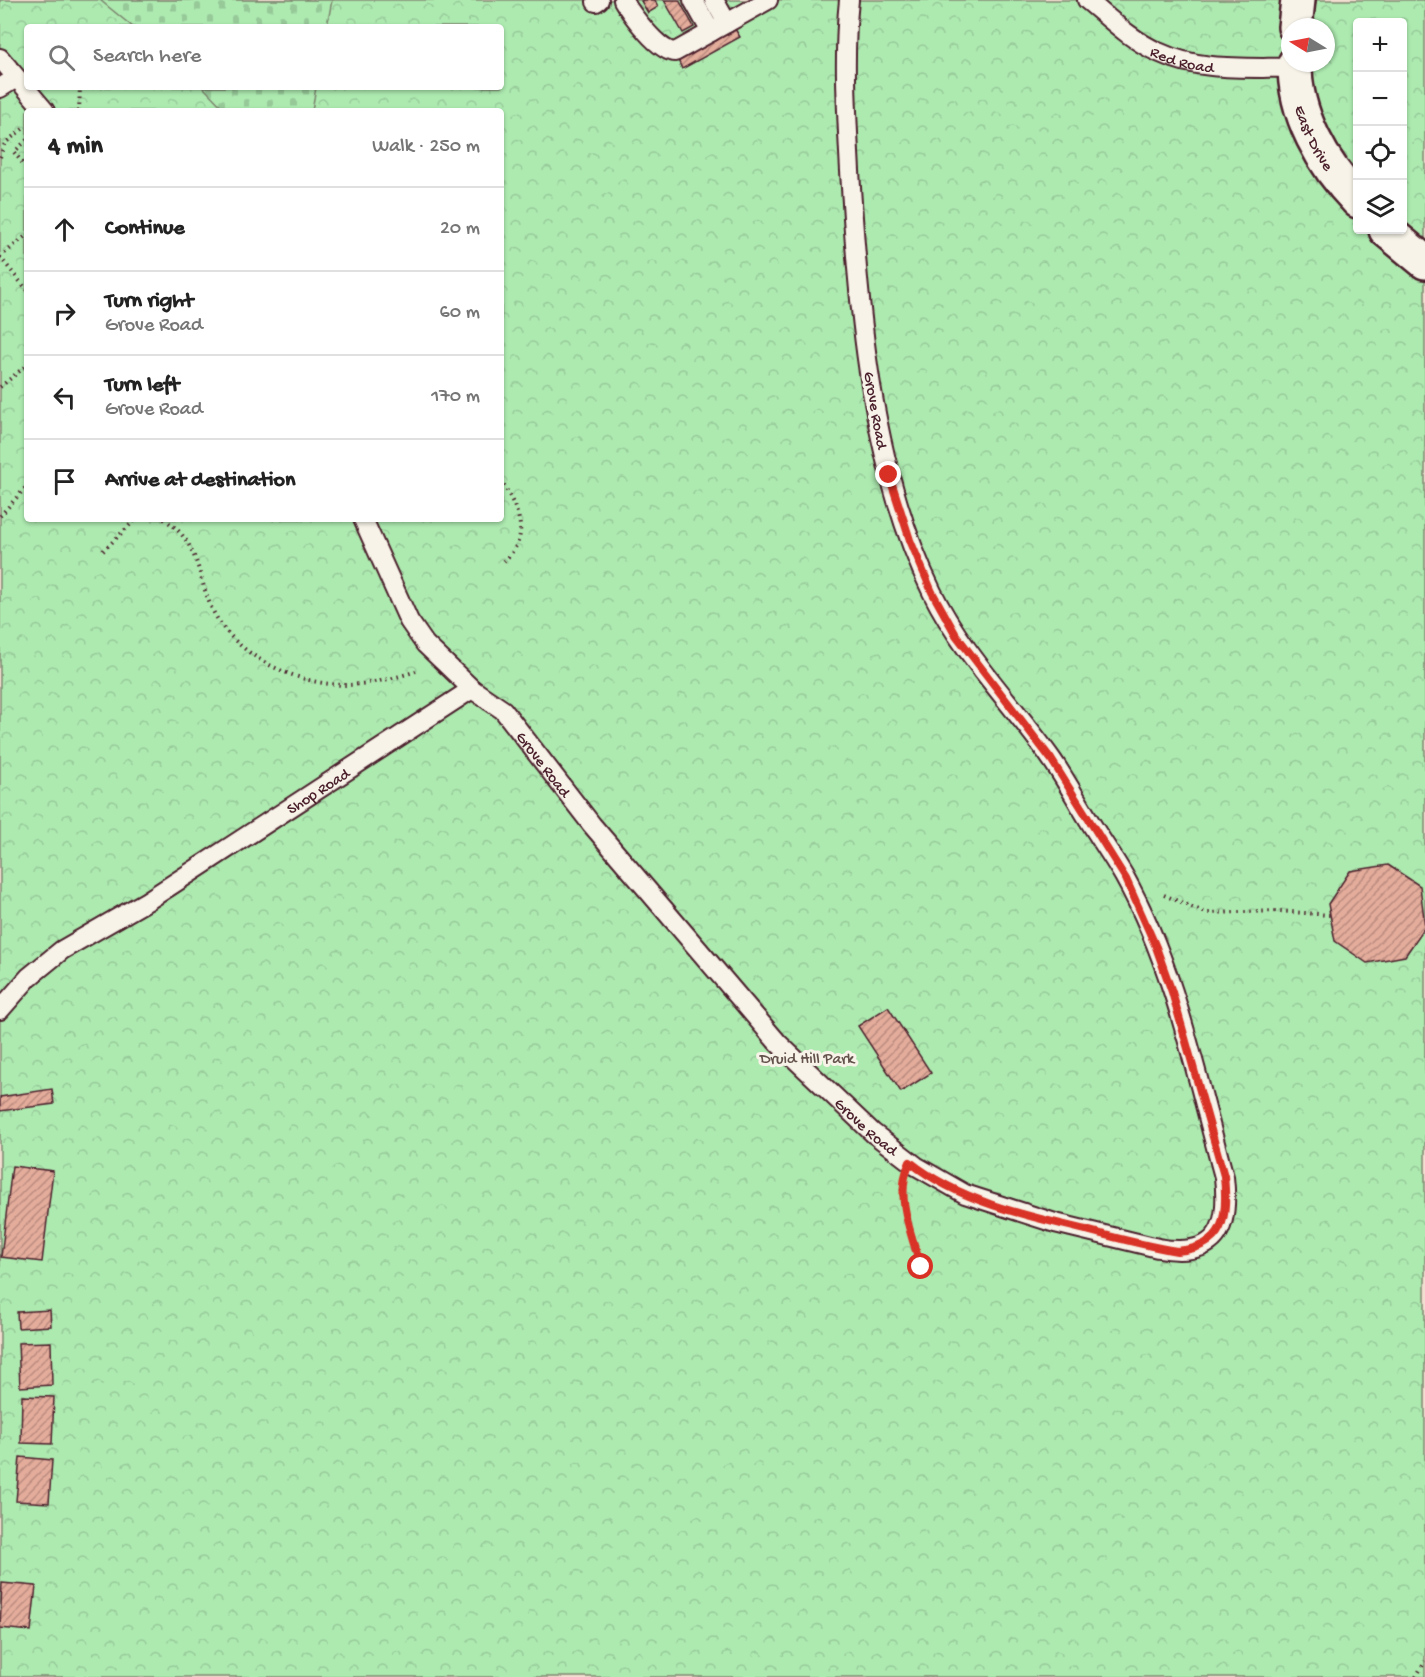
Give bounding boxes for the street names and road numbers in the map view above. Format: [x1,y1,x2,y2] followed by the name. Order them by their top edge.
[1146,44,1216,79] street label: Red Road
[1288,104,1336,176] street label: East Drive
[857,370,890,452] street label: Grove Road
[510,729,574,804] street label: Grove Road
[284,765,355,820] street label: Shop Road
[829,1095,902,1162] street label: Grove Road

